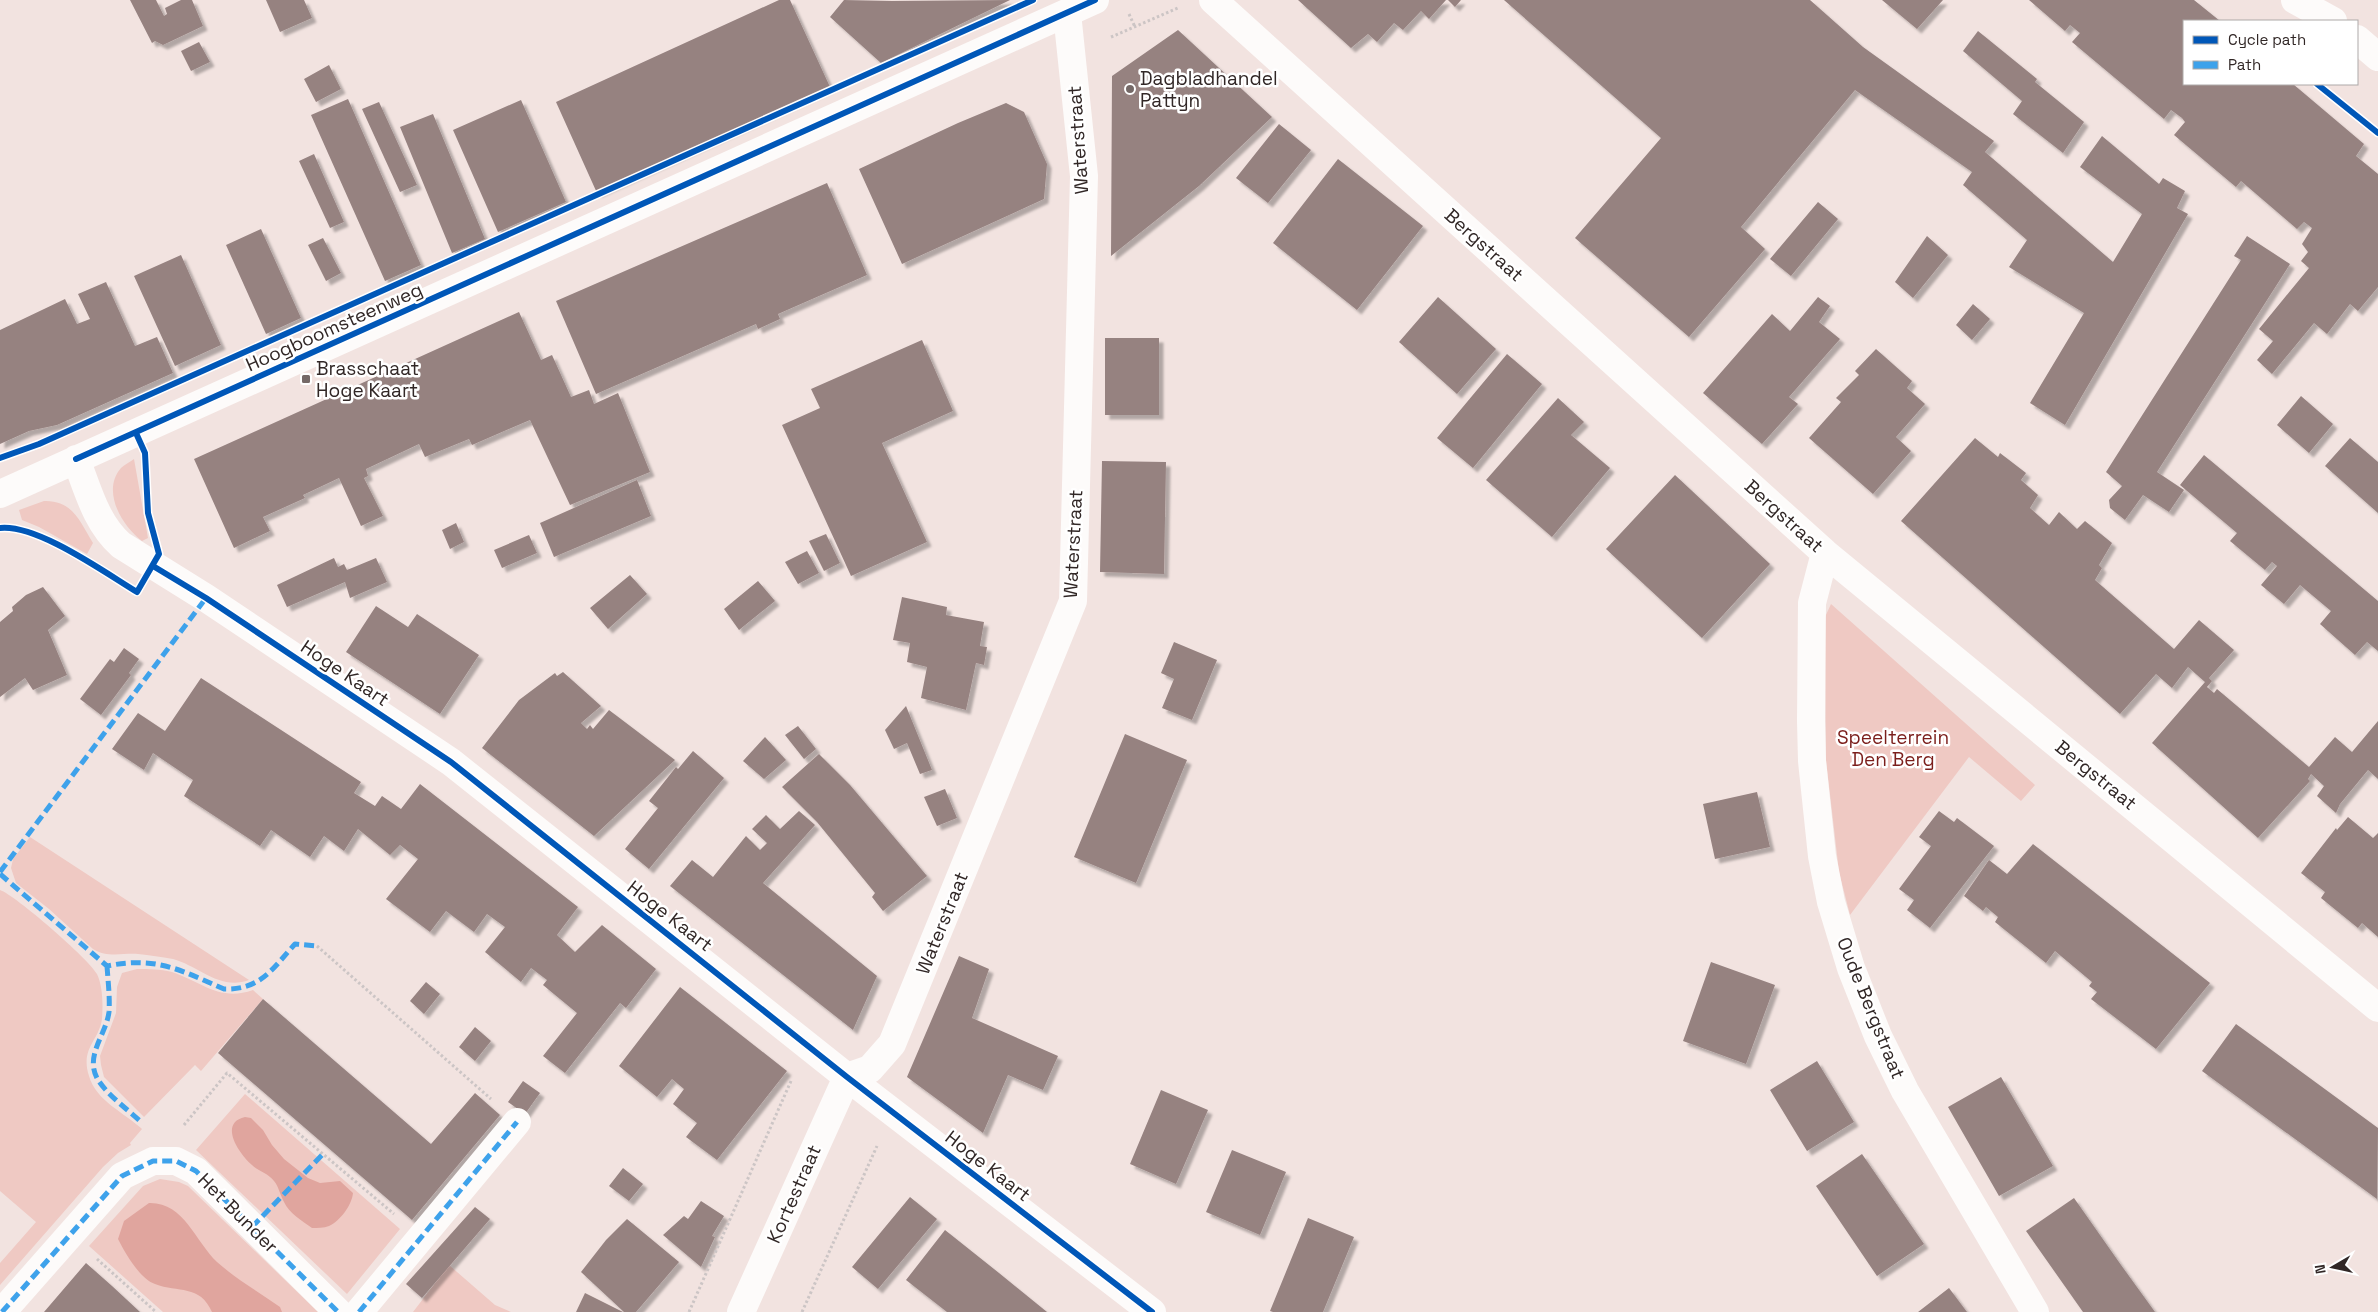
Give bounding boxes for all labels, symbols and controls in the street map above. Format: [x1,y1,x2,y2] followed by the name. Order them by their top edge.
[2183,20,2358,85] legend
[2228,30,2306,49] text: Cycle path
[2228,55,2261,74] text: Path
[1140,66,1278,113] place label: Dagbladhandel Pattyn
[1124,83,1136,95] marker: Dagbladhandel Pattyn
[1062,85,1094,195] street label: Waterstraat
[1439,203,1529,287] street label: Bergstraat
[242,277,426,377] street label: Hoogboomsteenweg
[316,356,419,403] place label: Brasschaat Hoge Kaart
[300,373,312,385] marker: Brasschaat Hoge Kaart
[1739,474,1829,558] street label: Bergstraat
[1058,489,1088,599] street label: Waterstraat
[296,634,394,712] street label: Hoge Kaart
[1837,725,1949,772] park label: Speelterrein Den Berg
[2050,734,2142,816] street label: Bergstraat
[910,868,974,978] street label: Waterstraat
[622,875,718,957] street label: Hoge Kaart
[1831,933,1911,1083] street label: Oude Bergstraat
[940,1125,1036,1207] street label: Hoge Kaart
[761,1141,827,1247] street label: Kortestraat
[193,1168,283,1258] street label: Het Bunder
[2308,1242,2358,1292] north arrow
[2311,1263,2330,1275] text: N

